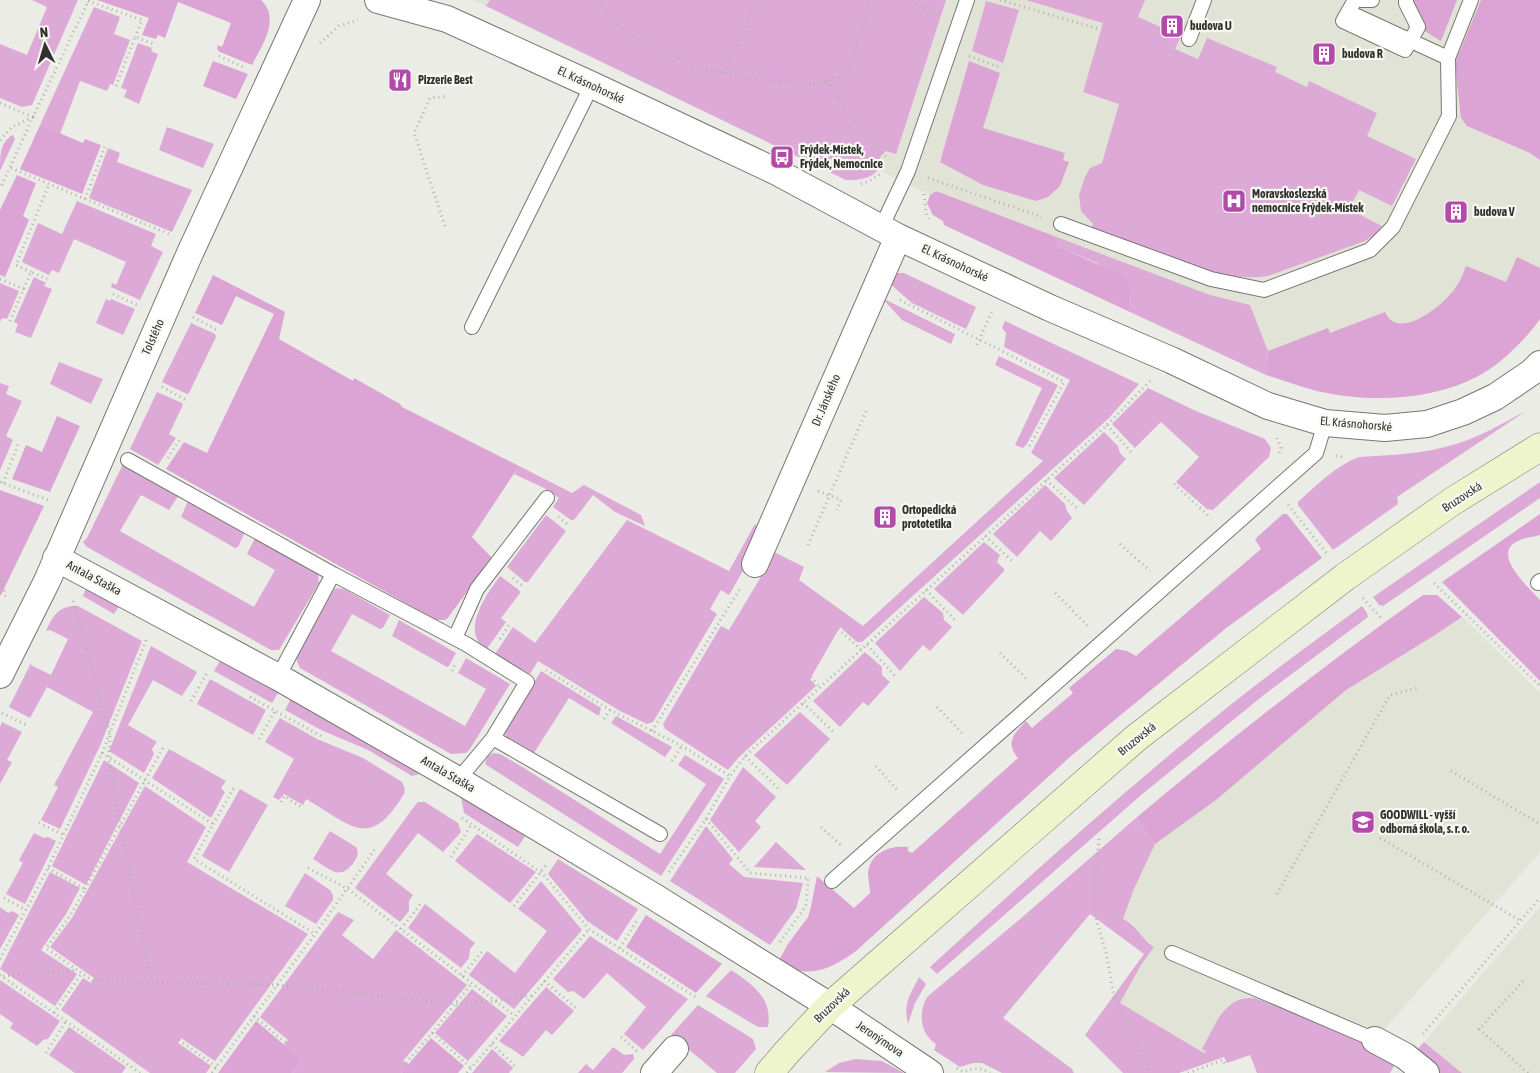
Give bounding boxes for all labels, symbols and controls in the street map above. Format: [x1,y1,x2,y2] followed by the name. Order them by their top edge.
[1159,13,1185,39] building icon: budova U
[1190,19,1232,33] place label: budova U
[20,20,70,70] north arrow
[39,24,49,40] text: N
[1311,41,1337,67] building icon: budova R
[1342,47,1383,61] place label: budova R
[555,63,627,107] street label: El. Krásnohorské
[387,67,413,93] restaurant icon: Pizzerie Best
[418,73,473,87] place label: Pizzerie Best
[800,143,883,171] place label: Frýdek-Místek, Frýdek, Nemocnice
[769,144,795,170] bus stop icon: Frýdek-Místek, Frýdek, Nemocnice
[1252,187,1364,215] place label: Moravskoslezská nemocnice Frýdek-Místek
[1221,188,1247,214] hospital icon: Moravskoslezská nemocnice Frýdek-Místek
[1443,199,1469,225] building icon: budova V
[1474,205,1515,219] place label: budova V
[919,241,991,285] street label: El. Krásnohorské
[139,317,167,357] street label: Tolstého
[809,372,843,428] street label: Dr. Jánského
[1319,414,1393,434] street label: El. Krásnohorské
[1439,479,1485,515] street label: Bruzovská
[902,503,957,531] place label: Ortopedická prototetika
[872,504,898,530] building icon: Ortopedická prototetika
[64,558,124,598] street label: Antala Staška
[1115,719,1159,759] street label: Bruzovská
[418,753,478,795] street label: Antala Staška
[1380,808,1469,836] place label: GOODWILL - vyšší odborná škola, s. r. o.
[1350,809,1376,835] school or university icon: GOODWILL - vyšší odborná škola, s. r. o.
[811,984,853,1026] street label: Bruzovská
[854,1018,906,1060] street label: Jeronýmova

